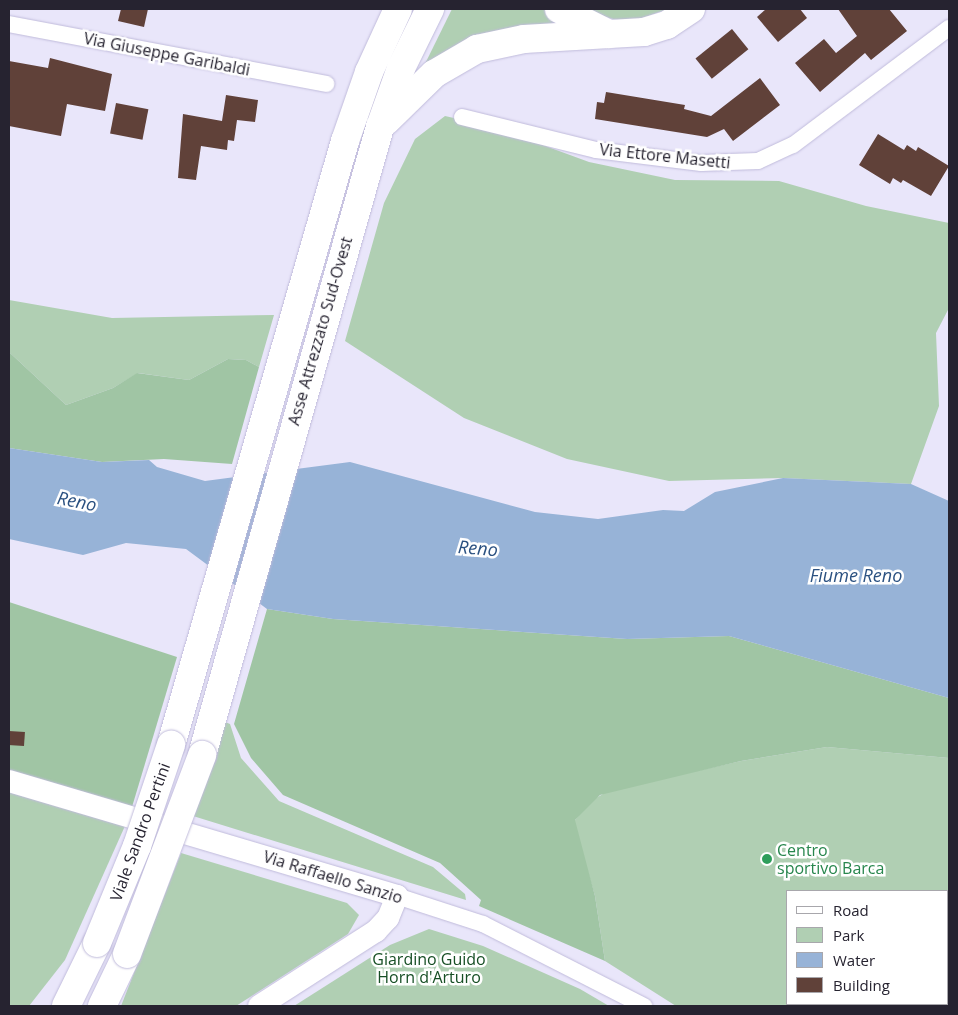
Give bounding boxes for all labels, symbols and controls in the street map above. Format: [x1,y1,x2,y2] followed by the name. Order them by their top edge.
[82,28,252,80] street label: Via Giuseppe Garibaldi
[599,140,731,172] street label: Via Ettore Masetti
[284,235,356,427] street label: Asse Attrezzato Sud-Ovest
[55,487,99,515] water label: Reno
[457,536,499,560] water label: Reno
[810,564,902,586] water label: Fiume Reno
[106,760,174,904] street label: Viale Sandro Pertini
[777,840,884,878] place label: Centro sportivo Barca
[261,847,405,907] street label: Via Raffaello Sanzio
[761,853,773,865] marker: Centro sportivo Barca
[786,890,948,1005] legend
[833,900,869,920] text: Road
[833,925,864,945] text: Park
[372,949,486,987] park label: Giardino Guido Horn d'Arturo
[833,950,875,970] text: Water
[833,975,890,995] text: Building

